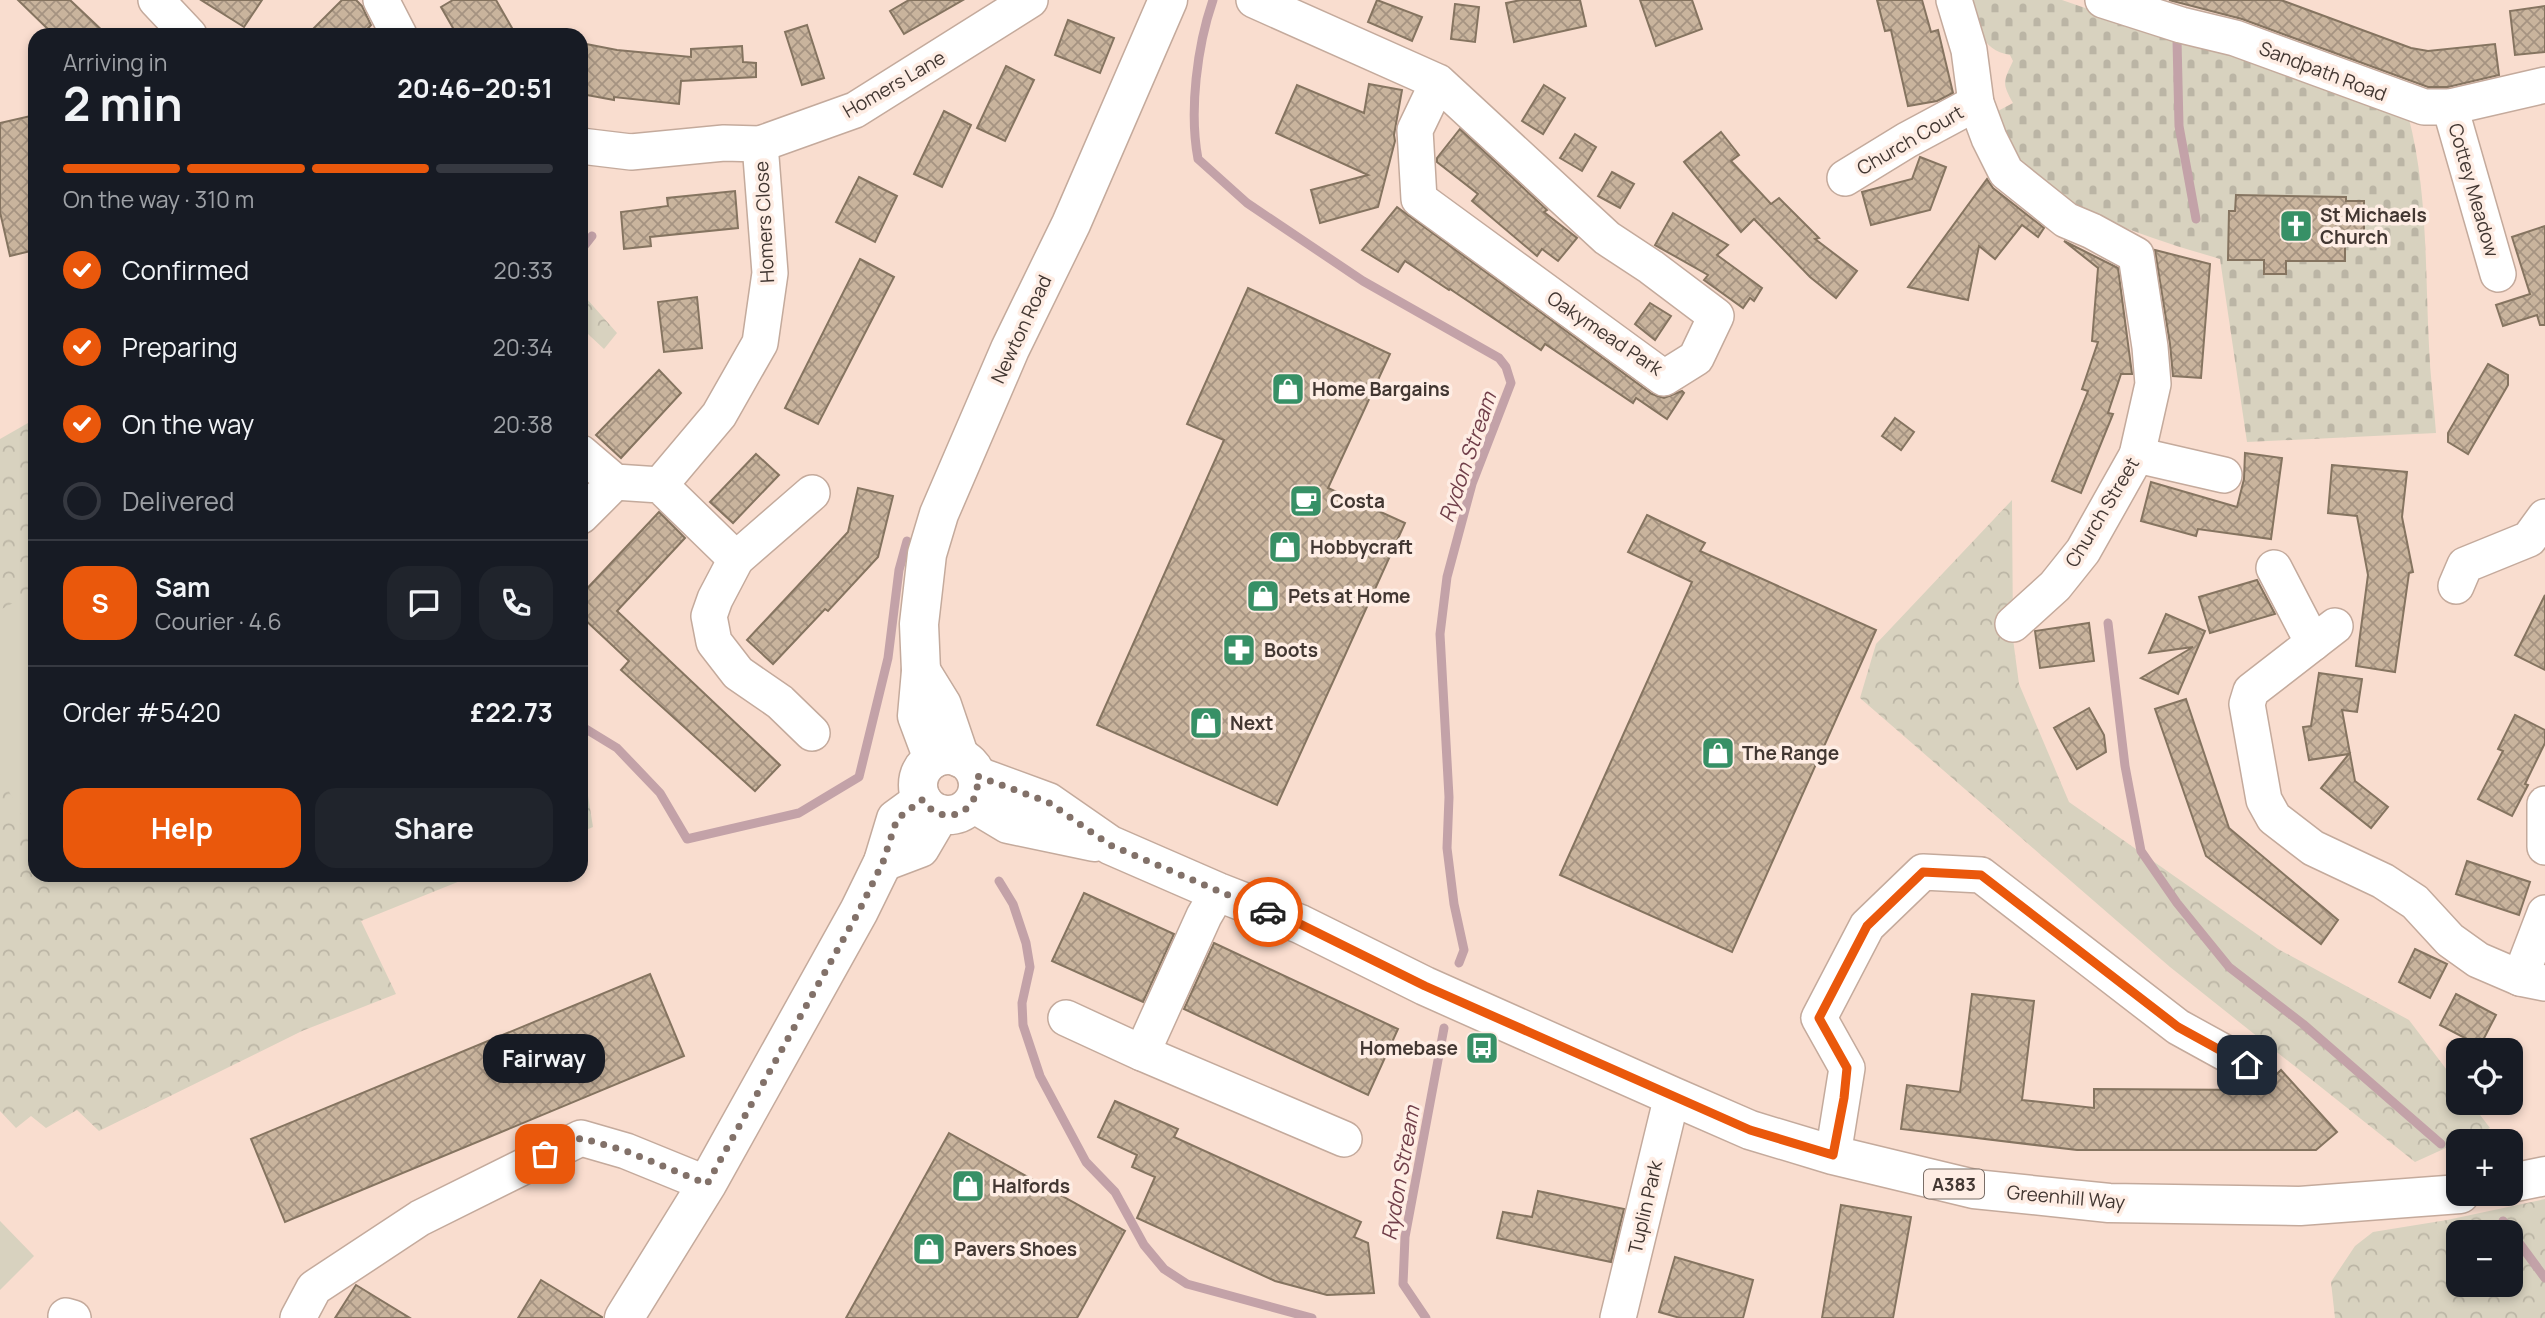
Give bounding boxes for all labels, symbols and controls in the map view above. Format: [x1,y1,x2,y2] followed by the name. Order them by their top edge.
[2256,35,2390,107] street label: Sandpath Road
[838,44,950,124] street label: Homers Lane
[63,46,168,78] text: Arriving in
[397,70,553,106] text: 20:46–20:51
[63,72,183,135] text: 2 min
[1852,99,1968,181] street label: Church Court
[2443,120,2506,260] street label: Cottey Meadow
[748,160,780,284] street label: Homers Close
[63,183,254,215] text: On the way · 310 m
[2320,202,2427,250] place label: St Michaels Church
[2277,207,2315,245] church icon: St Michaels Church
[63,251,101,289] icon: check
[122,252,249,288] text: Confirmed
[494,254,553,286] text: 20:33
[985,271,1057,387] street label: Newton Road
[1542,285,1668,382] street label: Oakymead Park
[63,328,101,366] icon: check
[122,329,238,365] text: Preparing
[493,331,553,363] text: 20:34
[1269,370,1307,408] shop icon: Home Bargains
[1312,376,1450,402] place label: Home Bargains
[1432,387,1503,526] water label: Rydon Stream
[63,405,101,443] icon: check
[122,406,254,442] text: On the way
[493,408,553,440] text: 20:38
[2059,452,2145,572] street label: Church Street
[1287,482,1325,520] cafe icon: Costa
[122,483,234,519] text: Delivered
[1330,488,1385,514] place label: Costa
[1266,528,1304,566] shop icon: Hobbycraft
[1310,534,1413,560] place label: Hobbycraft
[387,566,461,640] button: chat
[479,566,553,640] button: phone
[155,569,210,605] text: Sam
[1244,577,1282,615] shop icon: Pets at Home
[1288,583,1411,609] place label: Pets at Home
[91,585,109,621] text: S
[155,605,282,637] text: Courier · 4.6
[1220,631,1258,669] pharmacy icon: Boots
[1264,637,1318,663] place label: Boots
[63,694,221,730] text: Order #5420
[470,694,553,730] text: £22.73
[1187,704,1225,742] shop icon: Next
[1230,710,1273,736] place label: Next
[1699,734,1737,772] shop icon: The Range
[1742,740,1839,766] place label: The Range
[63,788,301,868] button: Help
[315,788,553,868] button: Share
[1233,877,1303,947] courier
[1249,893,1287,931] icon: car
[1463,1029,1501,1067] bus stop icon: Homebase
[484,1035,606,1084] callout: Fairway
[1360,1035,1458,1061] place label: Homebase
[2217,1035,2277,1095] pin
[2446,1038,2523,1297] map controls
[2446,1038,2523,1115] button: locate
[502,1042,586,1074] text: Fairway
[2228,1046,2266,1084] icon: home
[1374,1103,1426,1242] water label: Rydon Stream
[515,1124,575,1184] pin
[2446,1129,2523,1206] button: +
[526,1135,564,1173] icon: bag
[1622,1157,1668,1256] street label: Tuplin Park
[949,1167,987,1205] shop icon: Halfords
[1924,1170,1984,1198] road number: A383
[992,1173,1070,1199] place label: Halfords
[2006,1179,2126,1215] street label: Greenhill Way
[2446,1220,2523,1297] button: −
[910,1230,948,1268] shop icon: Pavers Shoes
[954,1236,1077,1262] place label: Pavers Shoes

